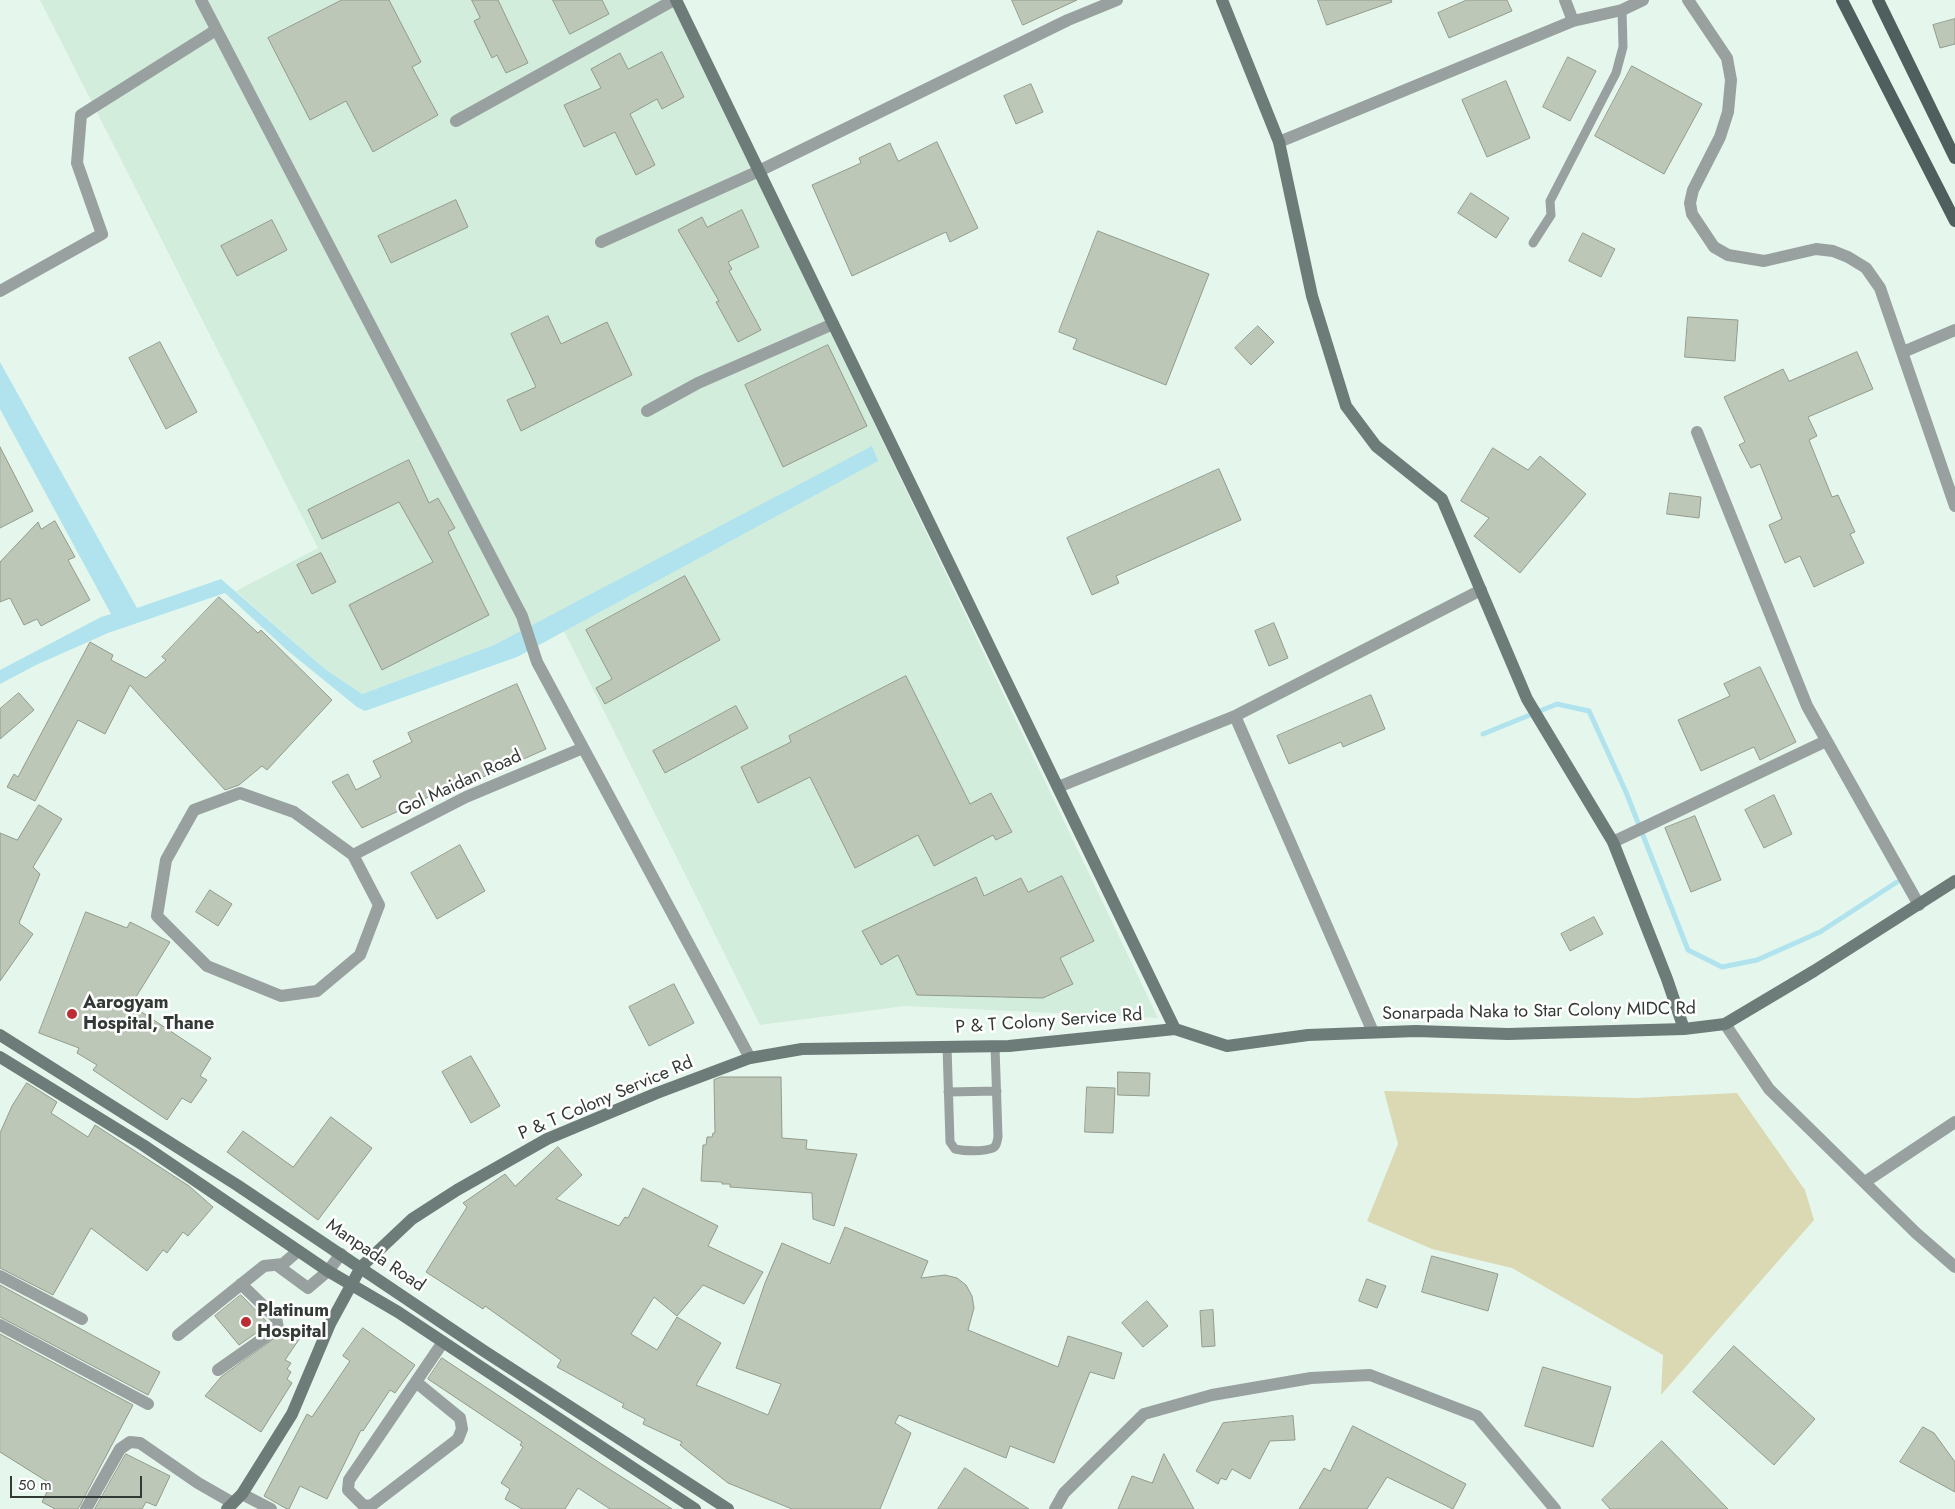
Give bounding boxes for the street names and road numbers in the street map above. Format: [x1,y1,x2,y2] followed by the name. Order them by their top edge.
[395,746,525,822] street label: Gol Maidan Road
[1382,998,1696,1026] street label: Sonarpada Naka to Star Colony MIDC Rd
[955,1005,1143,1039] street label: P & T Colony Service Rd
[516,1052,696,1146] street label: P & T Colony Service Rd
[321,1215,429,1297] street label: Manpada Road

